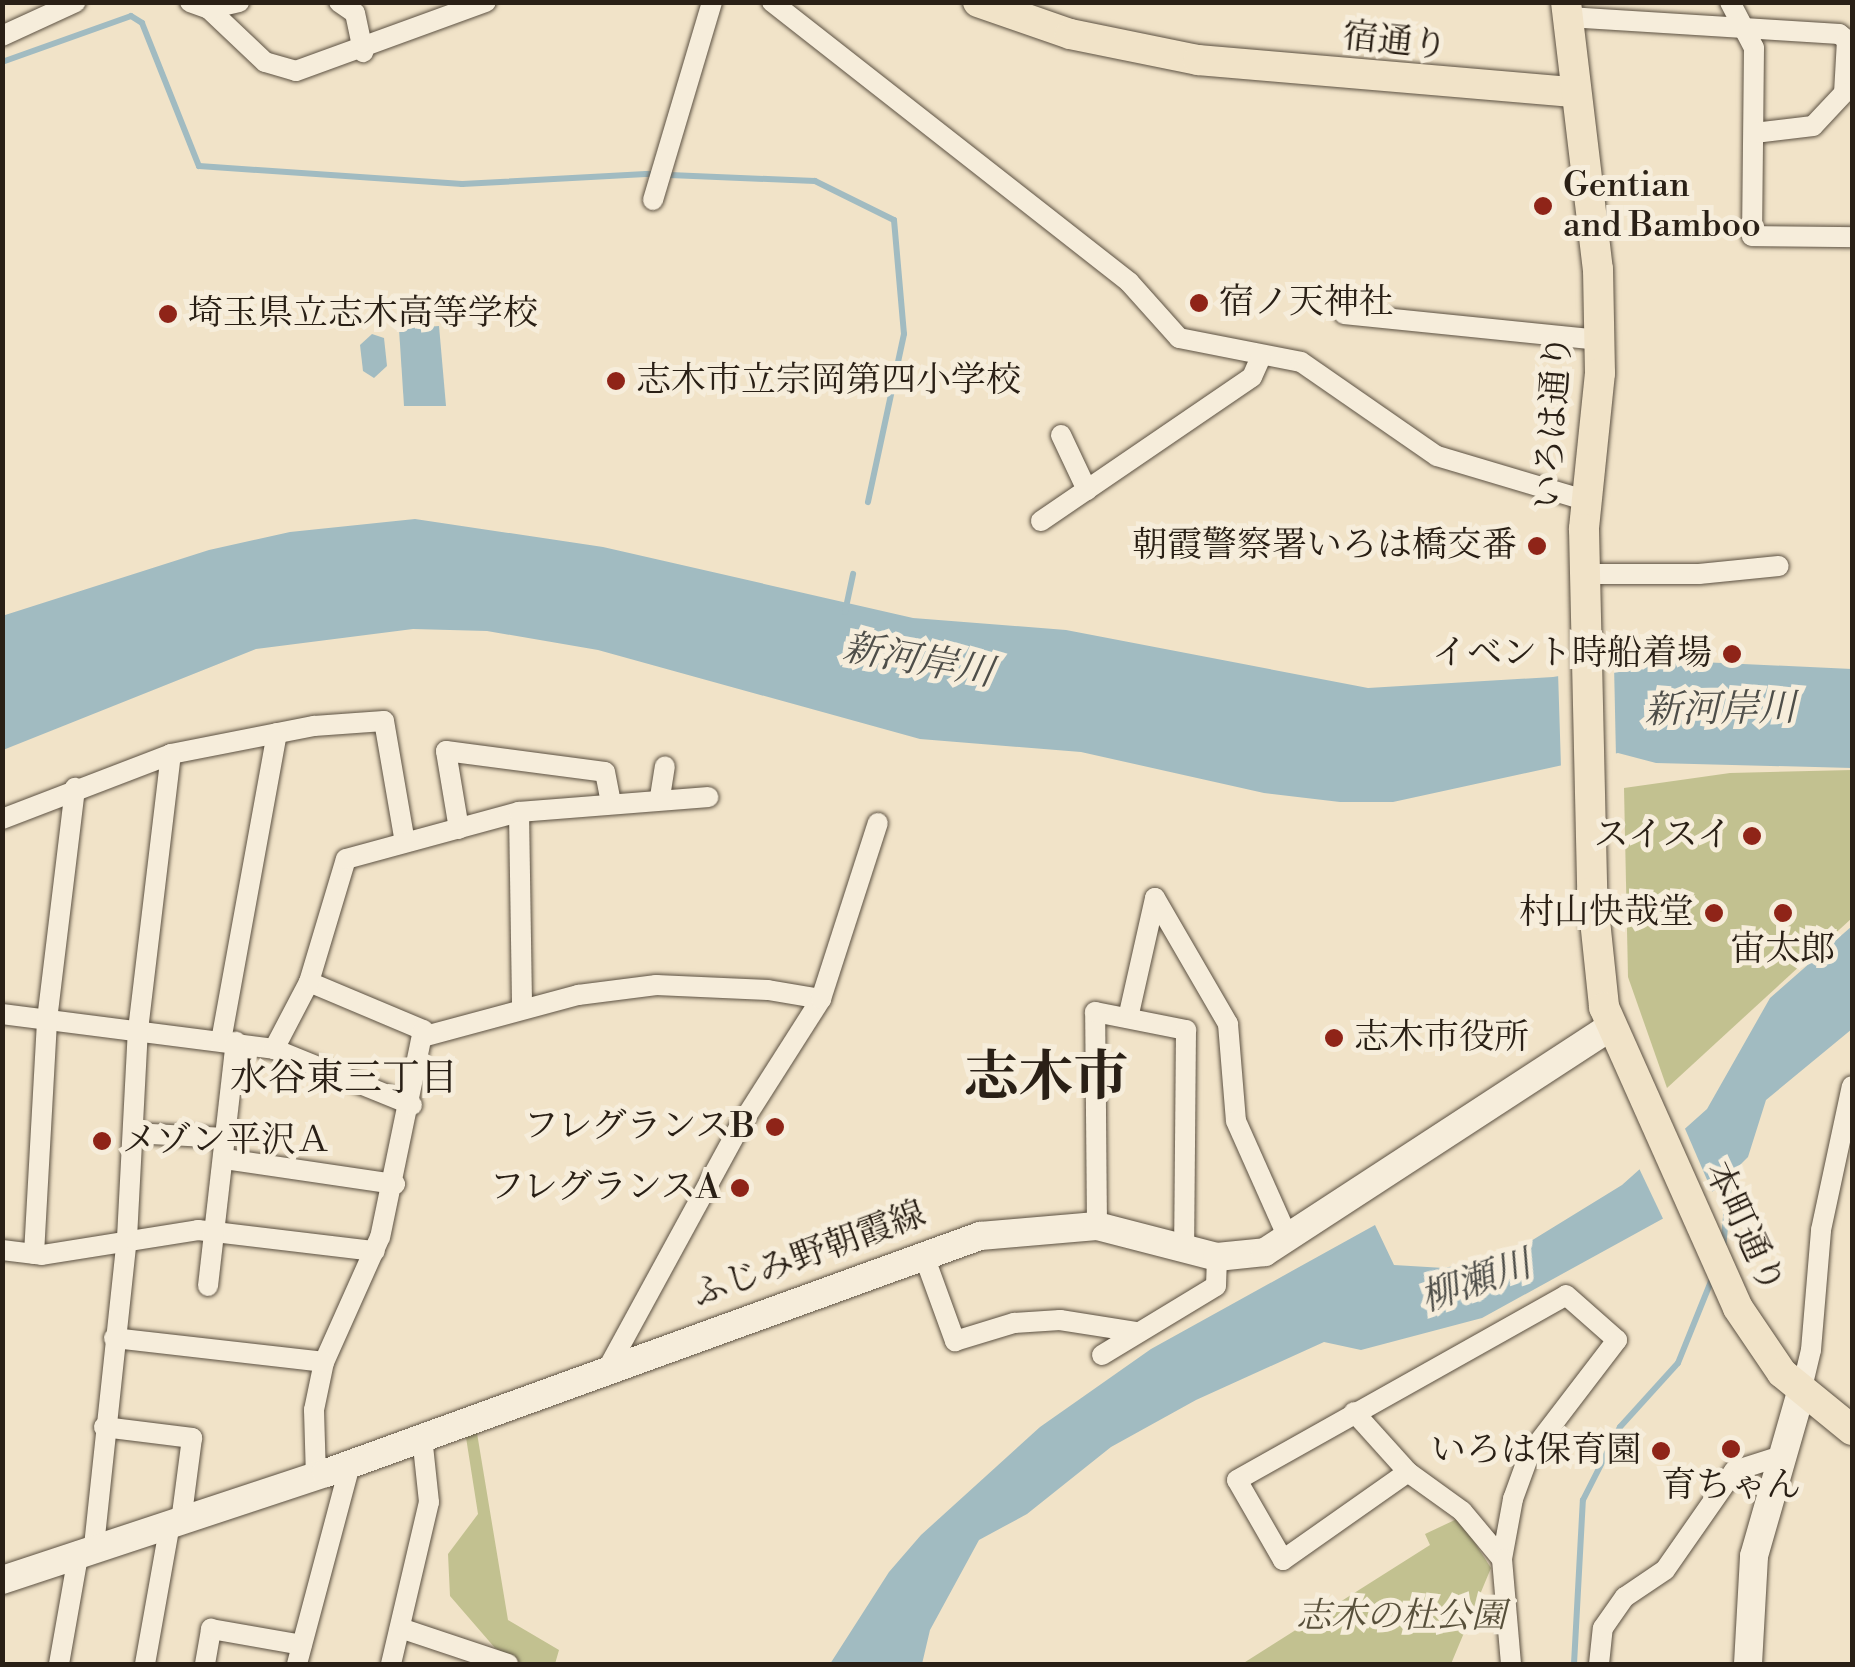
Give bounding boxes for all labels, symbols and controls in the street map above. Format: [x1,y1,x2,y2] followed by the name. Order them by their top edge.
[1341,16,1449,68] street label: 宿通り
[1563,165,1761,247] place label: Gentian and Bamboo
[1532,195,1554,217] marker: Gentian and Bamboo
[1219,282,1394,324] place label: 宿ノ天神社
[1188,292,1210,314] marker: 宿ノ天神社
[188,293,538,335] place label: 埼玉県立志木高等学校
[157,303,179,325] marker: 埼玉県立志木高等学校
[1527,333,1581,511] street label: いろは通り
[636,360,1021,402] place label: 志木市立宗岡第四小学校
[605,370,627,392] marker: 志木市立宗岡第四小学校
[1132,525,1517,567] place label: 朝霞警察署いろは橋交番
[1526,535,1548,557] marker: 朝霞警察署いろは橋交番
[839,625,997,697] water label: 新河岸川
[1432,633,1712,675] place label: イベント時船着場
[1721,643,1743,665] marker: イベント時船着場
[1644,686,1796,734] water label: 新河岸川
[1592,815,1732,857] place label: スイスイ
[1741,825,1763,847] marker: スイスイ
[1519,892,1694,934] place label: 村山快哉堂
[1703,902,1725,924] marker: 村山快哉堂
[1772,902,1794,924] marker: 宙太郎
[1731,929,1835,971] place label: 宙太郎
[1354,1017,1529,1059] place label: 志木市役所
[1323,1027,1345,1049] marker: 志木市役所
[964,1046,1128,1112] district label: 志木市
[230,1056,458,1102] district label: 水谷東三丁目
[520,1106,755,1148] place label: フレグランスB
[764,1116,786,1138] marker: フレグランスB
[122,1120,332,1162] place label: メゾン平沢Ａ
[91,1130,113,1152] marker: メゾン平沢Ａ
[1695,1156,1793,1300] street label: 本町通り
[486,1167,720,1209] place label: フレグランスA
[729,1177,751,1199] marker: フレグランスA
[687,1193,931,1317] street label: ふじみ野朝霞線
[1415,1242,1537,1322] water label: 柳瀬川
[1431,1430,1641,1472] place label: いろは保育園
[1720,1438,1742,1460] marker: 育ちゃん
[1650,1440,1672,1462] marker: いろは保育園
[1661,1465,1801,1507] place label: 育ちゃん
[1296,1596,1506,1638] park label: 志木の杜公園

